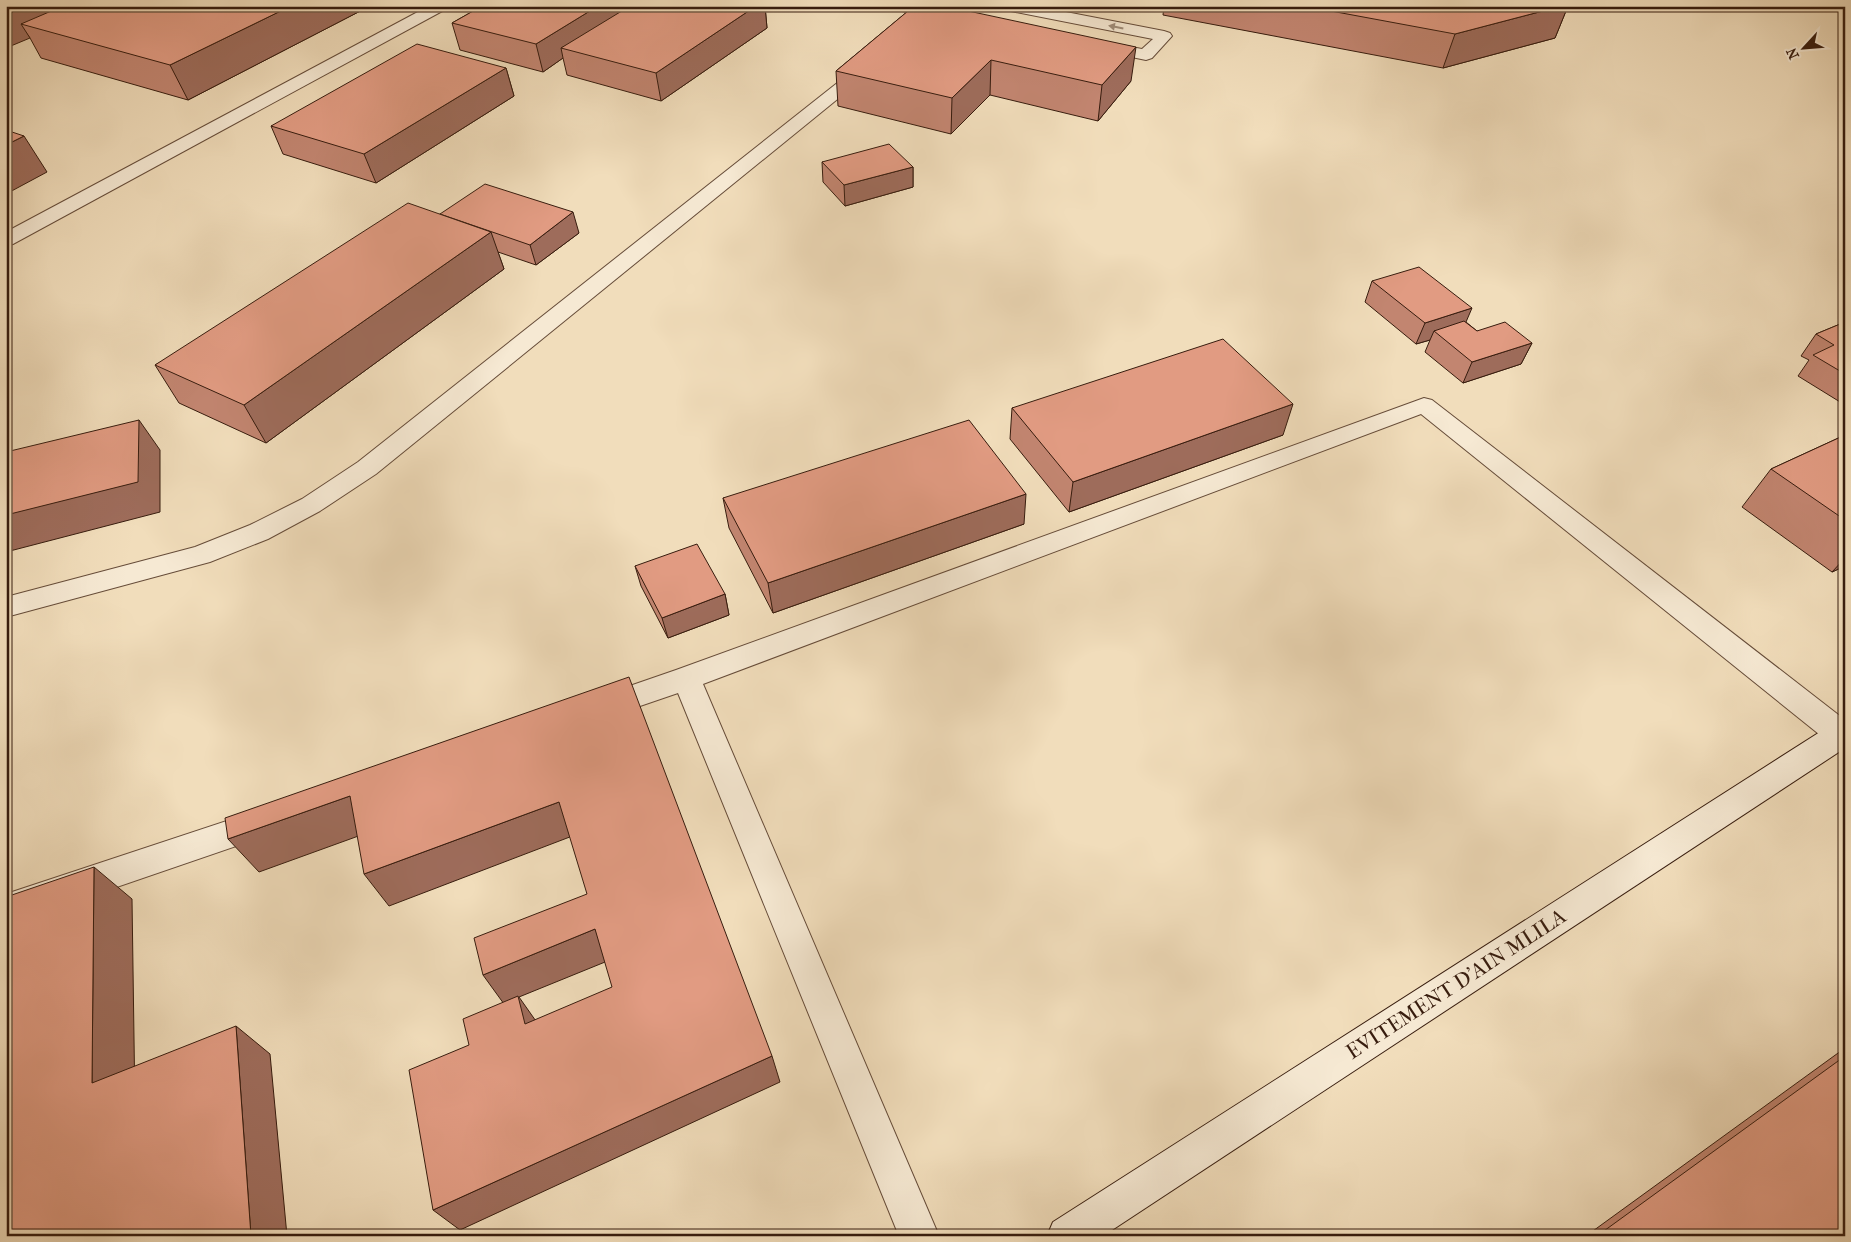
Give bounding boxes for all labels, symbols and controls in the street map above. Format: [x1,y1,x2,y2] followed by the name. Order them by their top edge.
[1778,22,1828,72] north arrow
[1108,23,1124,31] one-way arrow
[1783,45,1803,62] text: N
[1342,904,1571,1064] street label: EVITEMENT D'AIN MLILA

